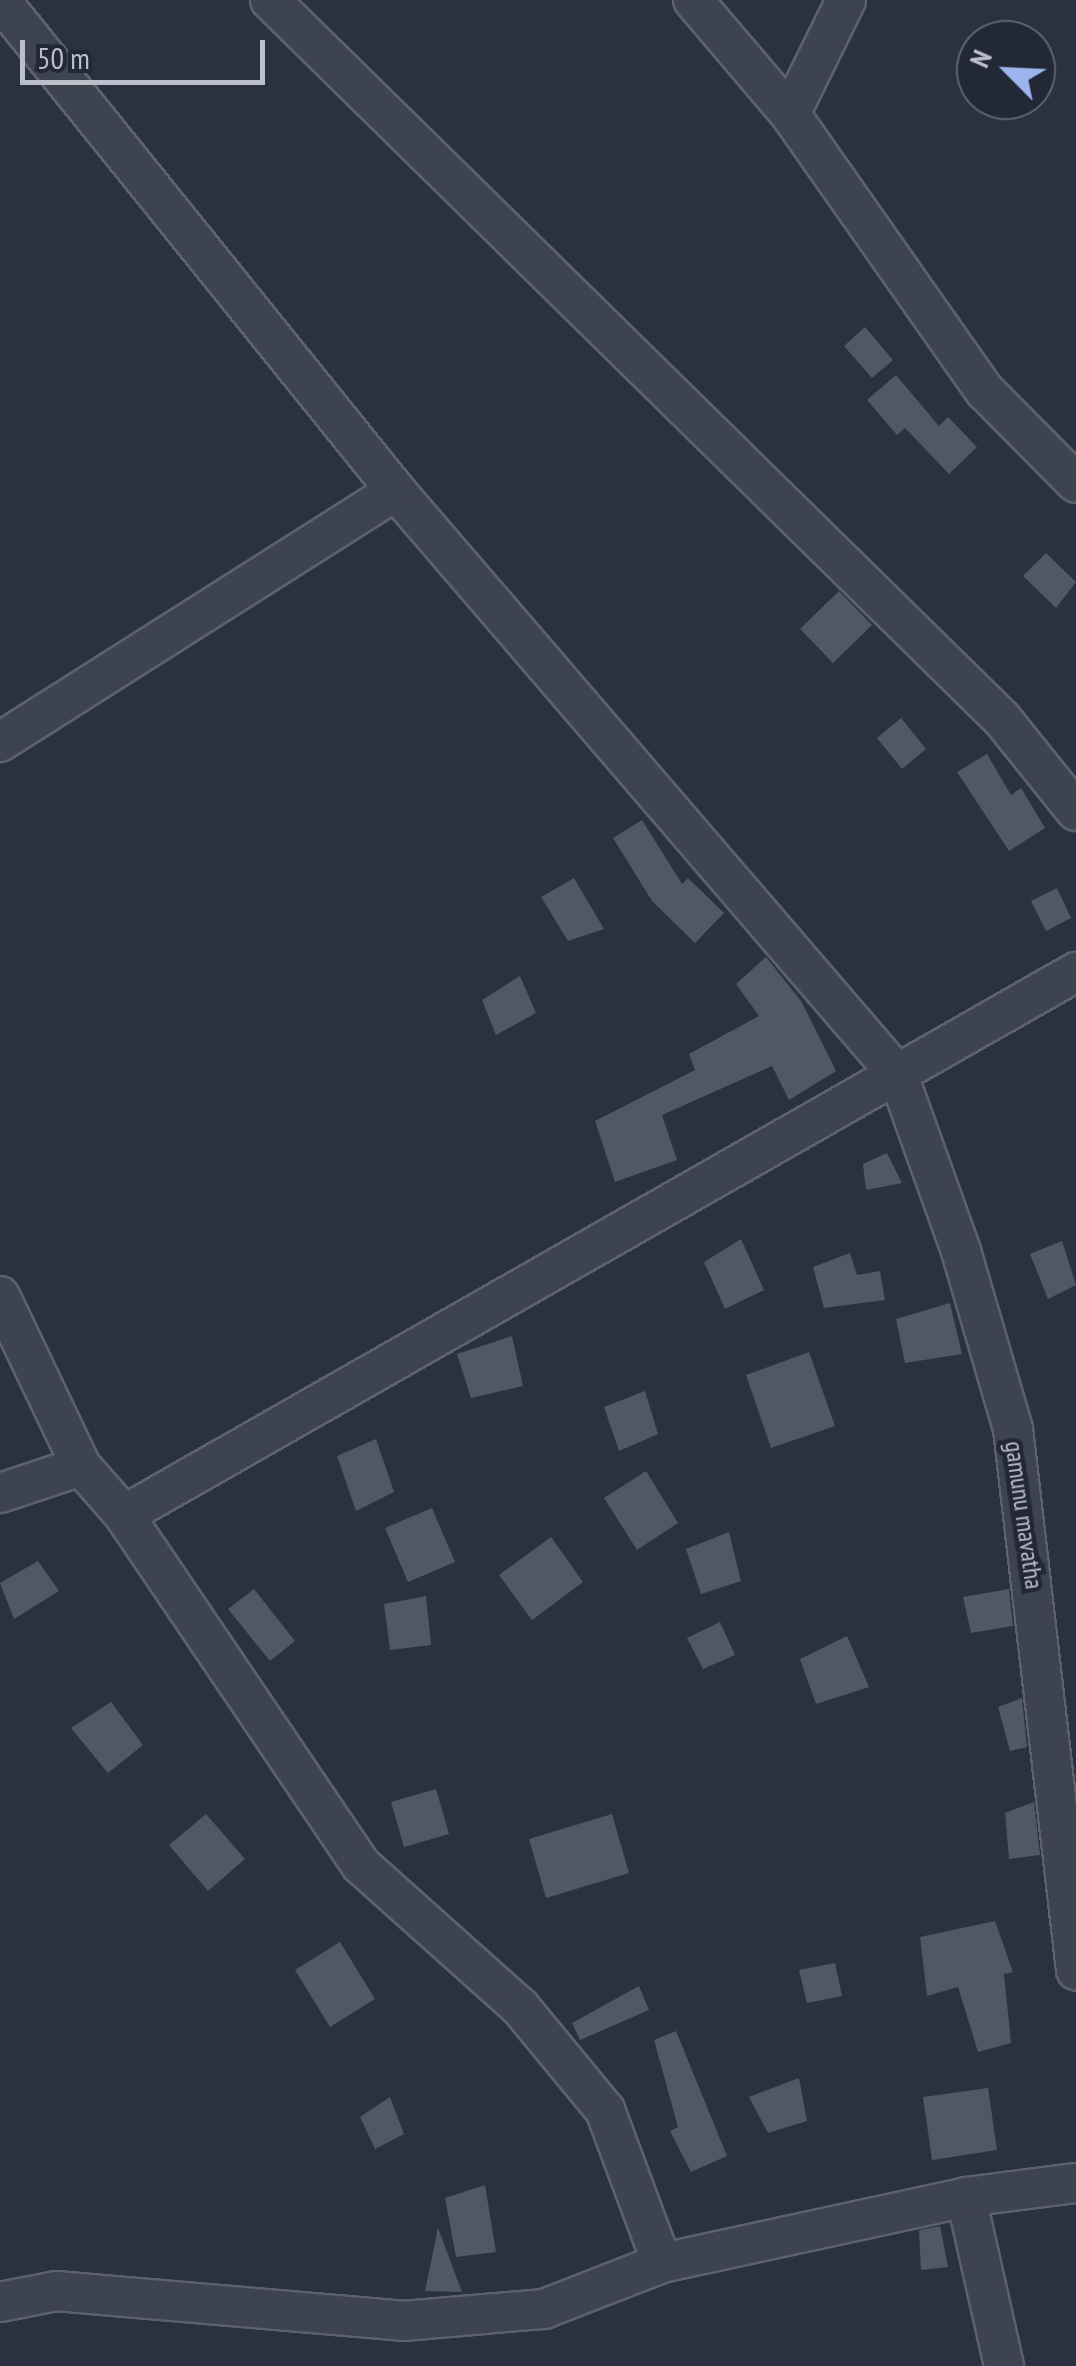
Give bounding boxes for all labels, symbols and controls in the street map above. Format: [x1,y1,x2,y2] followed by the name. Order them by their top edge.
[25,20,270,82] scale bar
[956,20,1056,120] north arrow
[37,38,90,77] text: 50 m
[960,44,1000,73] text: N
[999,1439,1049,1591] street label: gamunu mavatha

